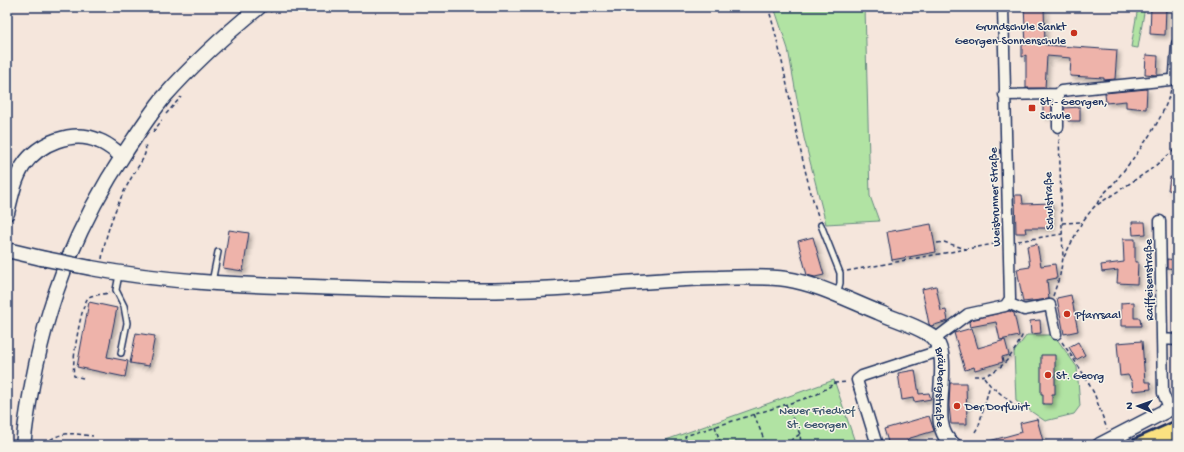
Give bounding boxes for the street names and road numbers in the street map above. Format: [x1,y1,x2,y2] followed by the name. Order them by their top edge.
[987,146,1005,247] street label: Weisbrunner Straße
[1042,171,1058,230] street label: Schulstraße
[1142,238,1158,321] street label: Raiffeisenstraße
[930,345,947,429] street label: Bräubergstraße

